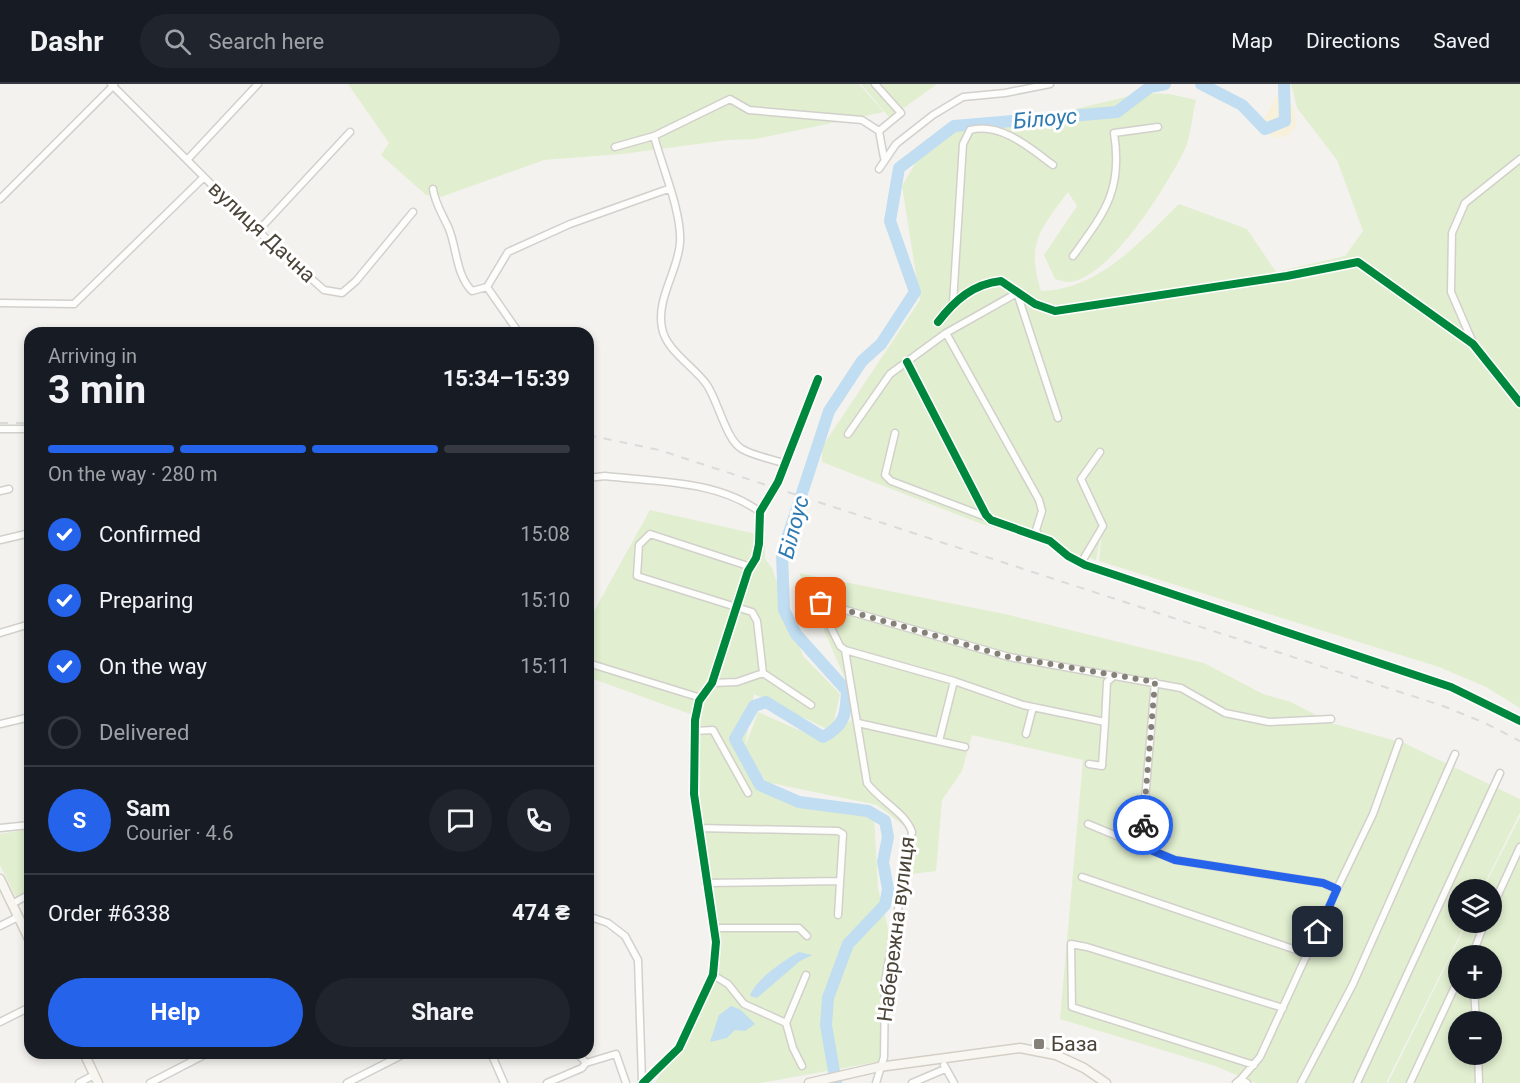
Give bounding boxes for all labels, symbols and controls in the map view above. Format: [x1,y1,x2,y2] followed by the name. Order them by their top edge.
[140,14,560,68] search box
[30,25,104,58] text: Dashr
[161,25,194,58] icon: search
[209,29,324,54] text: Search here
[1231,29,1273,53] text: Map
[1306,29,1400,53] text: Directions
[1433,29,1490,53] text: Saved
[1012,103,1078,134] water label: Білоус
[204,176,320,288] street label: вулиця Дачна
[48,344,137,368] text: Arriving in
[443,366,570,391] text: 15:34–15:39
[48,367,146,413] text: 3 min
[48,462,217,486] text: On the way · 280 m
[773,493,814,561] water label: Білоус
[48,518,81,551] icon: check
[99,522,201,547] text: Confirmed
[520,522,570,546] text: 15:08
[795,577,846,628] pin
[48,584,81,617] icon: check
[804,586,837,619] icon: bag
[99,588,193,613] text: Preparing
[520,588,570,612] text: 15:10
[48,650,81,683] icon: check
[99,654,207,679] text: On the way
[520,654,570,678] text: 15:11
[99,720,189,745] text: Delivered
[429,789,492,852] button: chat
[507,789,570,852] button: phone
[1113,795,1173,855] courier
[126,796,170,821] text: Sam
[73,808,86,833] text: S
[1127,809,1160,842] icon: bike
[126,821,233,845] text: Courier · 4.6
[873,835,919,1023] street label: Набережна вулиця
[1448,879,1502,1065] map controls
[1448,879,1502,933] button: layers
[512,900,570,925] text: 474 ₴
[48,901,170,926] text: Order #6338
[1292,906,1343,957] pin
[1301,915,1334,948] icon: home
[1448,945,1502,999] button: +
[48,978,303,1047] button: Help
[315,978,570,1047] button: Share
[1448,1011,1502,1065] button: −
[1051,1032,1098,1056] place label: База
[1032,1037,1046,1051] marker: База

